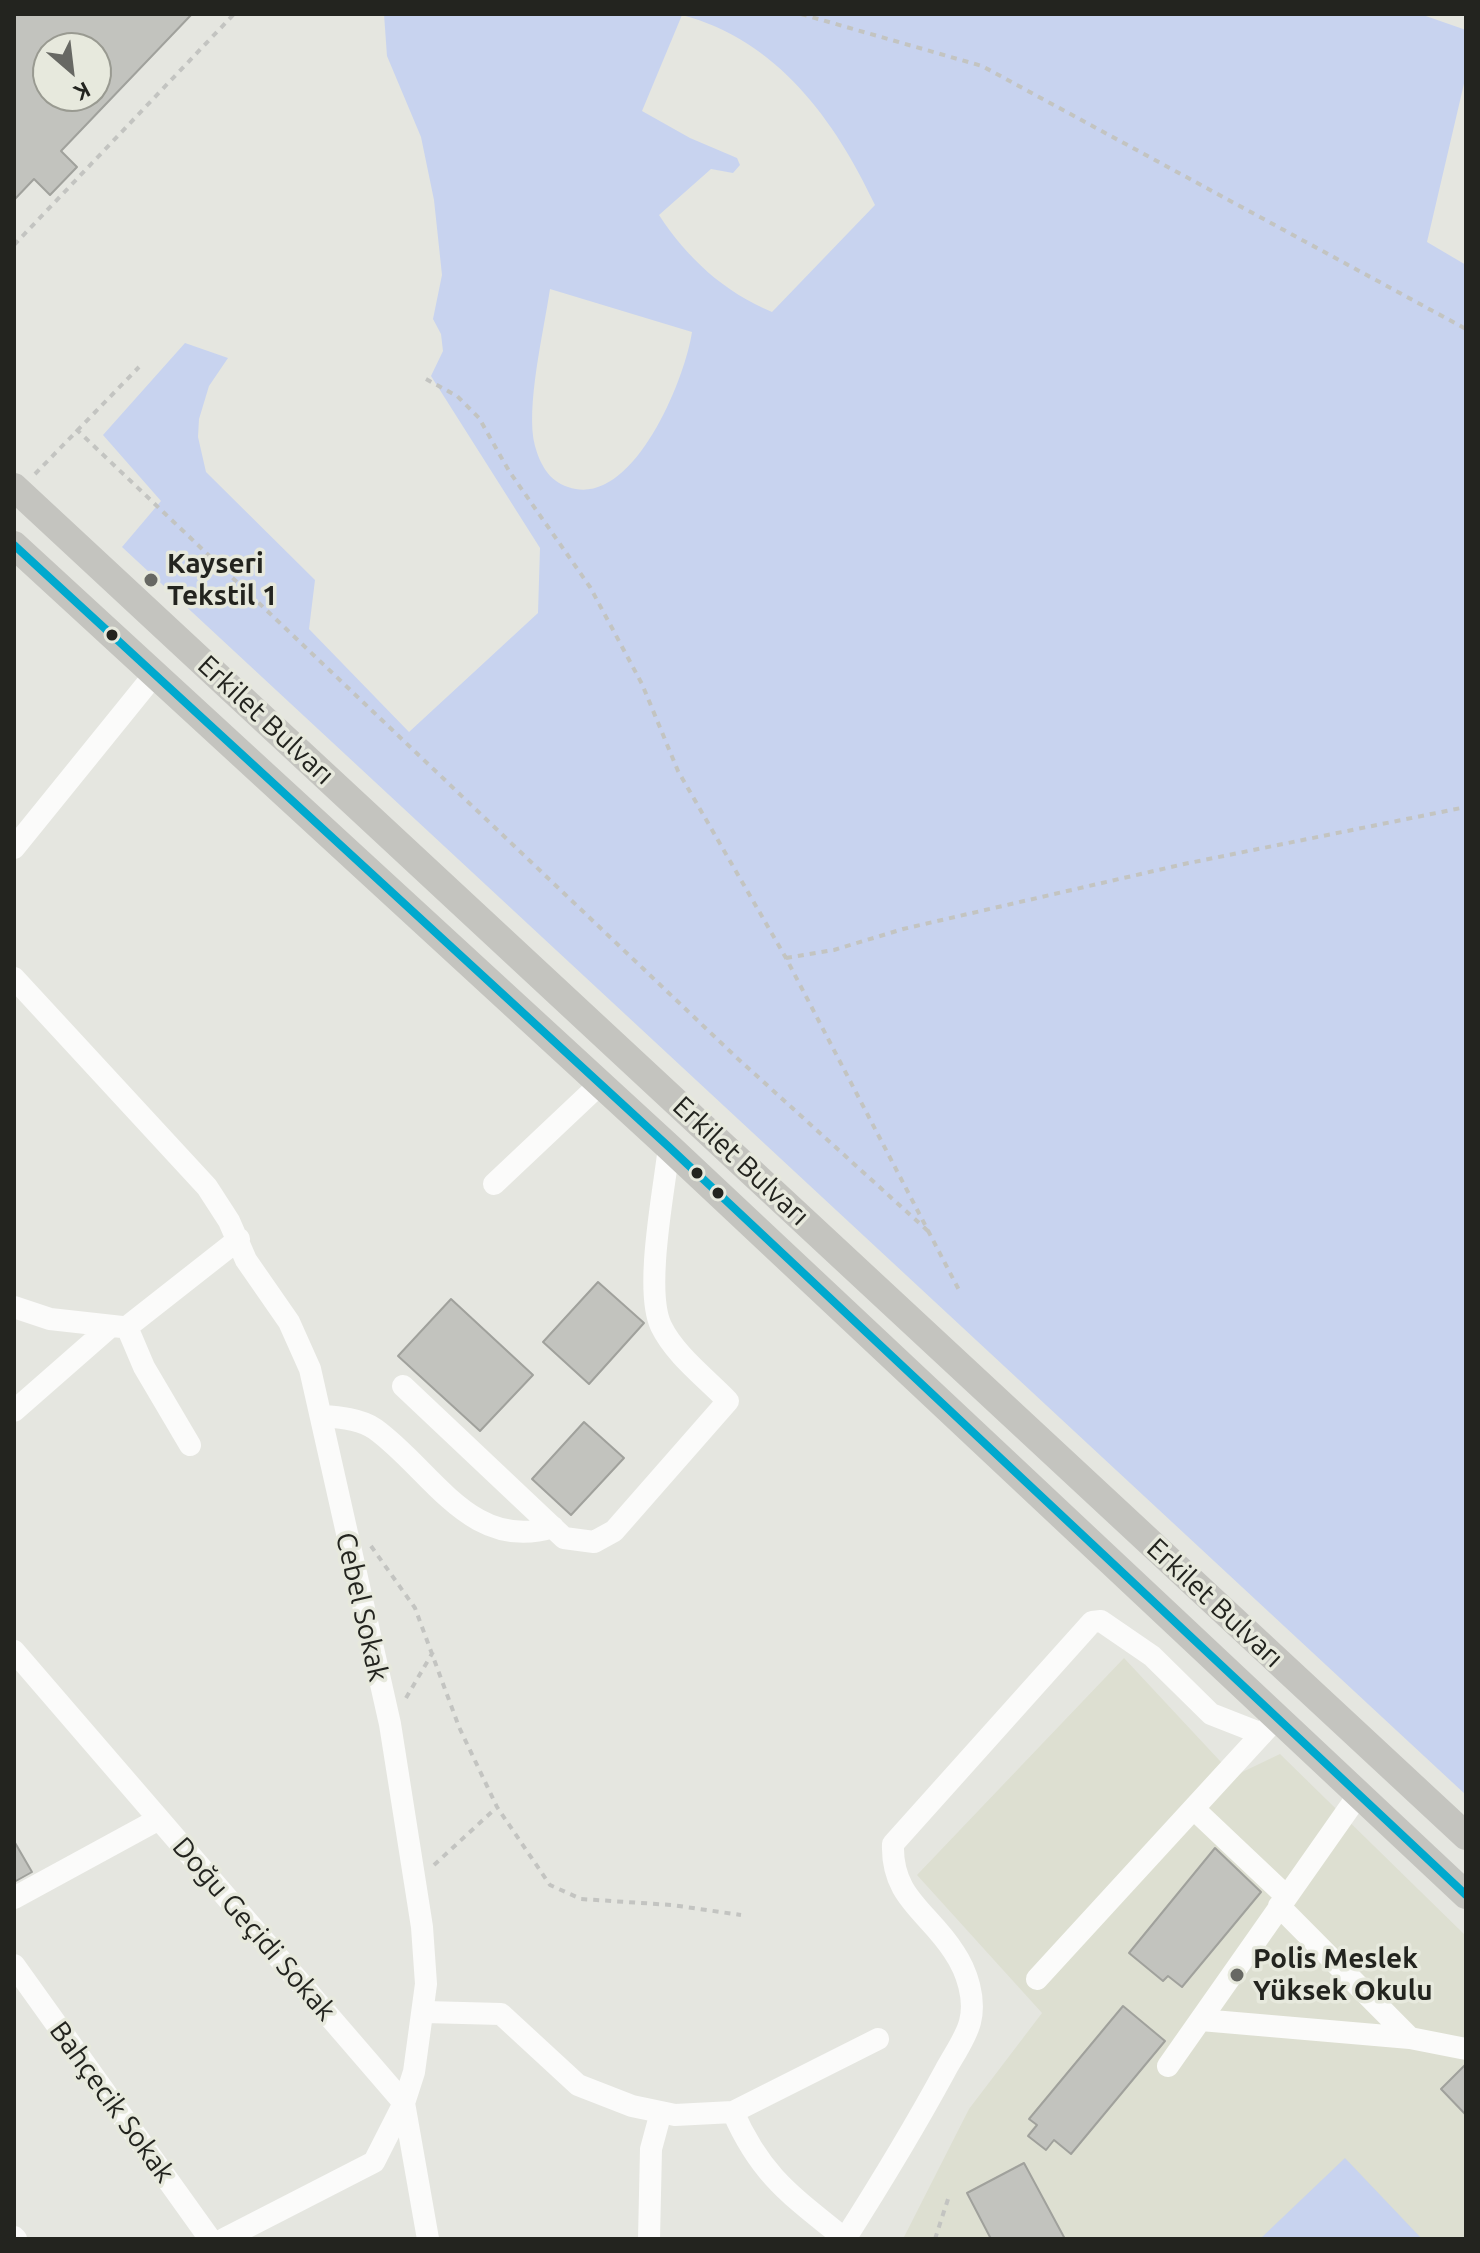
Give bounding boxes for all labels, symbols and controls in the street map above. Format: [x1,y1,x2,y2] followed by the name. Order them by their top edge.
[32,32,112,112] north arrow
[70,77,95,106] text: K
[167,547,278,613] place label: Kayseri Tekstil 1
[142,571,160,589] marker: Kayseri Tekstil 1
[104,627,120,643] unlabelled marker
[191,648,341,792] street label: Erkilet Bulvarı
[666,1089,816,1233] street label: Erkilet Bulvarı
[689,1165,705,1181] unlabelled marker
[710,1185,726,1201] unlabelled marker
[329,1529,395,1685] street label: Cebel Sokak
[1140,1531,1290,1675] street label: Erkilet Bulvarı
[165,1831,343,2027] street label: Doğu Geçidi Sokak
[1253,1942,1433,2008] place label: Polis Meslek Yüksek Okulu
[1228,1966,1246,1984] marker: Polis Meslek Yüksek Okulu
[42,2015,182,2189] street label: Bahçecik Sokak

